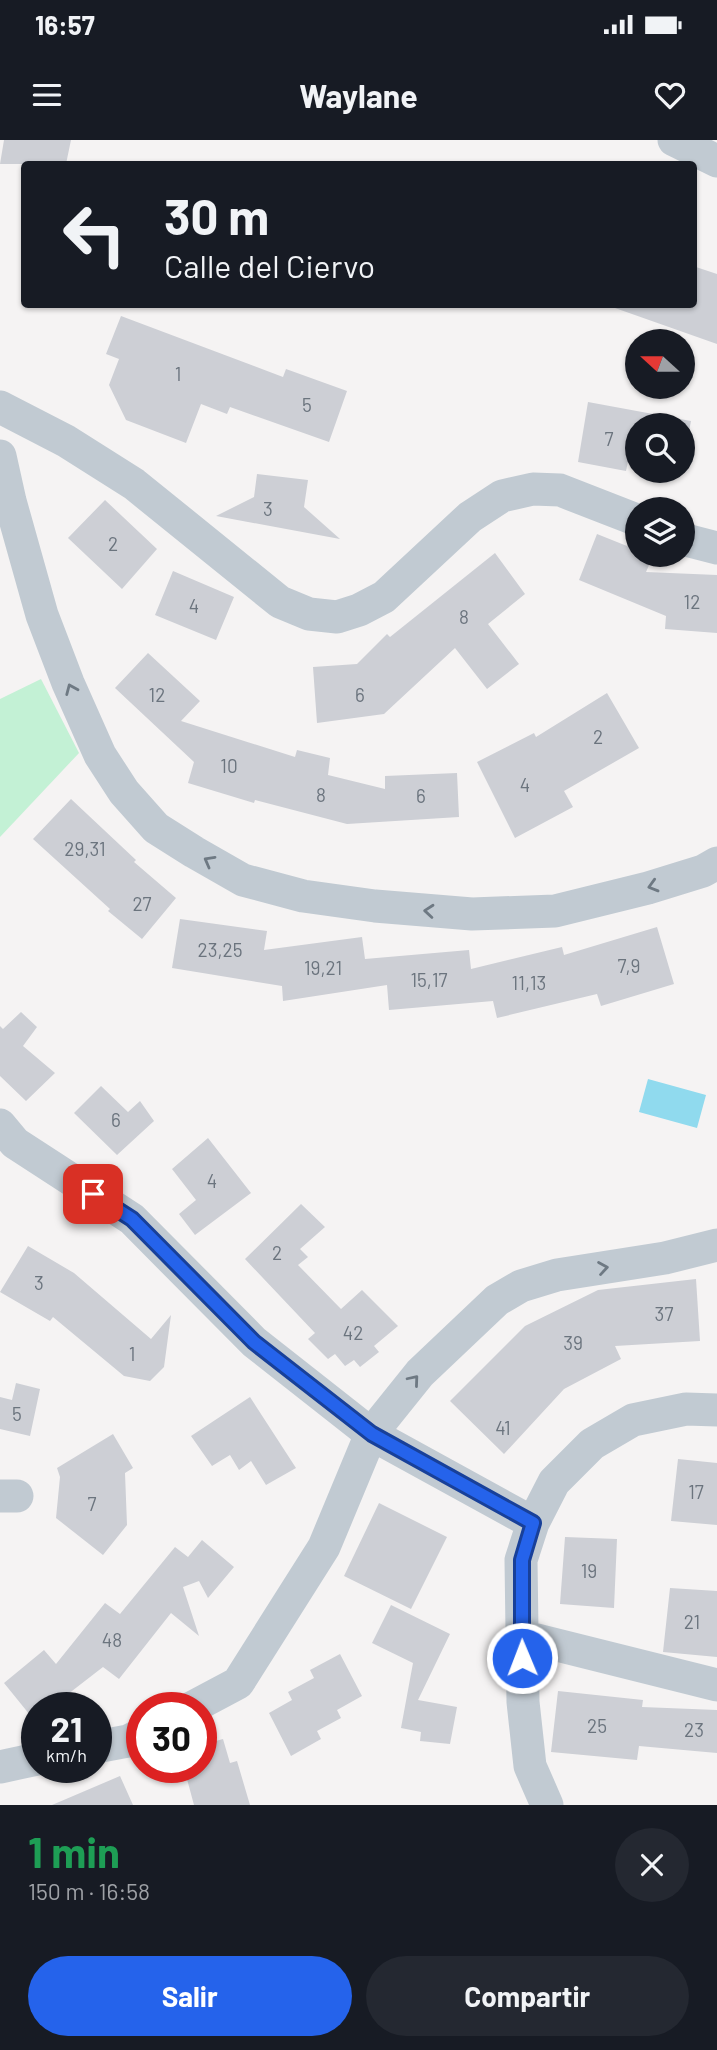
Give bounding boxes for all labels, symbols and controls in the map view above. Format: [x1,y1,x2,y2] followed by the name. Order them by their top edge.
[35,9,95,40] text: 16:57
[28,76,66,114] icon: menu
[299,76,418,114] text: Waylane
[651,76,689,114] icon: heart
[164,186,269,245] text: 30 m
[49,189,140,280] icon: left
[164,246,375,284] text: Calle del Ciervo
[625,329,695,399] north arrow
[625,329,695,567] map controls
[175,362,181,385] house number: 1
[302,393,312,416] house number: 5
[625,413,695,483] button: search
[605,427,614,450] house number: 7
[263,497,273,520] house number: 3
[625,497,695,567] button: layers
[108,532,118,555] house number: 2
[684,590,700,613] house number: 12
[189,594,199,617] house number: 4
[459,605,469,628] house number: 8
[65,683,79,695] one-way arrow
[149,683,165,706] house number: 12
[355,683,365,706] house number: 6
[593,725,603,748] house number: 2
[220,754,238,777] house number: 10
[520,773,530,796] house number: 4
[316,783,326,806] house number: 8
[416,784,426,807] house number: 6
[64,837,106,860] house number: 29,31
[204,856,217,869] one-way arrow
[647,878,659,893] one-way arrow
[132,892,152,915] house number: 27
[423,904,434,919] one-way arrow
[198,938,242,961] house number: 23,25
[617,954,641,977] house number: 7,9
[304,956,342,979] house number: 19,21
[410,968,448,991] house number: 15,17
[512,971,546,994] house number: 11,13
[111,1108,121,1131] house number: 6
[63,1164,123,1224] pin
[207,1169,217,1192] house number: 4
[74,1175,112,1213] icon: arrive
[272,1241,282,1264] house number: 2
[597,1260,609,1275] one-way arrow
[34,1271,44,1294] house number: 3
[655,1302,673,1325] house number: 37
[343,1321,363,1344] house number: 42
[563,1331,583,1354] house number: 39
[129,1342,135,1365] house number: 1
[406,1376,418,1389] one-way arrow
[12,1402,22,1425] house number: 5
[495,1416,511,1439] house number: 41
[688,1480,704,1503] house number: 17
[88,1492,97,1515] house number: 7
[581,1559,597,1582] house number: 19
[684,1610,700,1633] house number: 21
[485,1621,559,1695] position arrow
[102,1628,122,1651] house number: 48
[126,1692,217,1783] speed limit sign: 30
[51,1707,82,1749] text: 21
[587,1714,607,1737] house number: 25
[684,1718,704,1741] house number: 23
[46,1744,87,1766] text: km/h
[28,1826,120,1876] text: 1 min
[615,1828,689,1902] button: close
[28,1877,150,1905] text: 150 m · 16:58
[28,1956,352,2036] button: Salir
[366,1956,689,2036] button: Compartir

